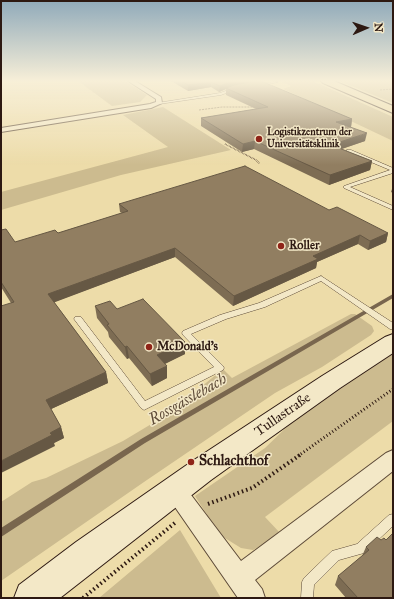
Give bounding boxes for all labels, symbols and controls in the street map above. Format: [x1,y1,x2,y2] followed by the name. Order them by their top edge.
[346,8,386,48] north arrow
[372,23,385,32] text: N
[267,127,352,150] place label: Logistikzentrum der Universitätsklinik
[254,134,264,144] marker: Logistikzentrum der Universitätsklinik
[289,239,319,253] place label: Roller
[276,241,286,251] marker: Roller
[157,340,218,354] place label: McDonald's
[144,342,154,352] marker: McDonald's
[145,370,231,430] water label: Rossgässlebach
[252,390,314,440] street label: Tullastraße
[199,454,269,470] place label: Schlachthof
[186,457,196,467] marker: Schlachthof

